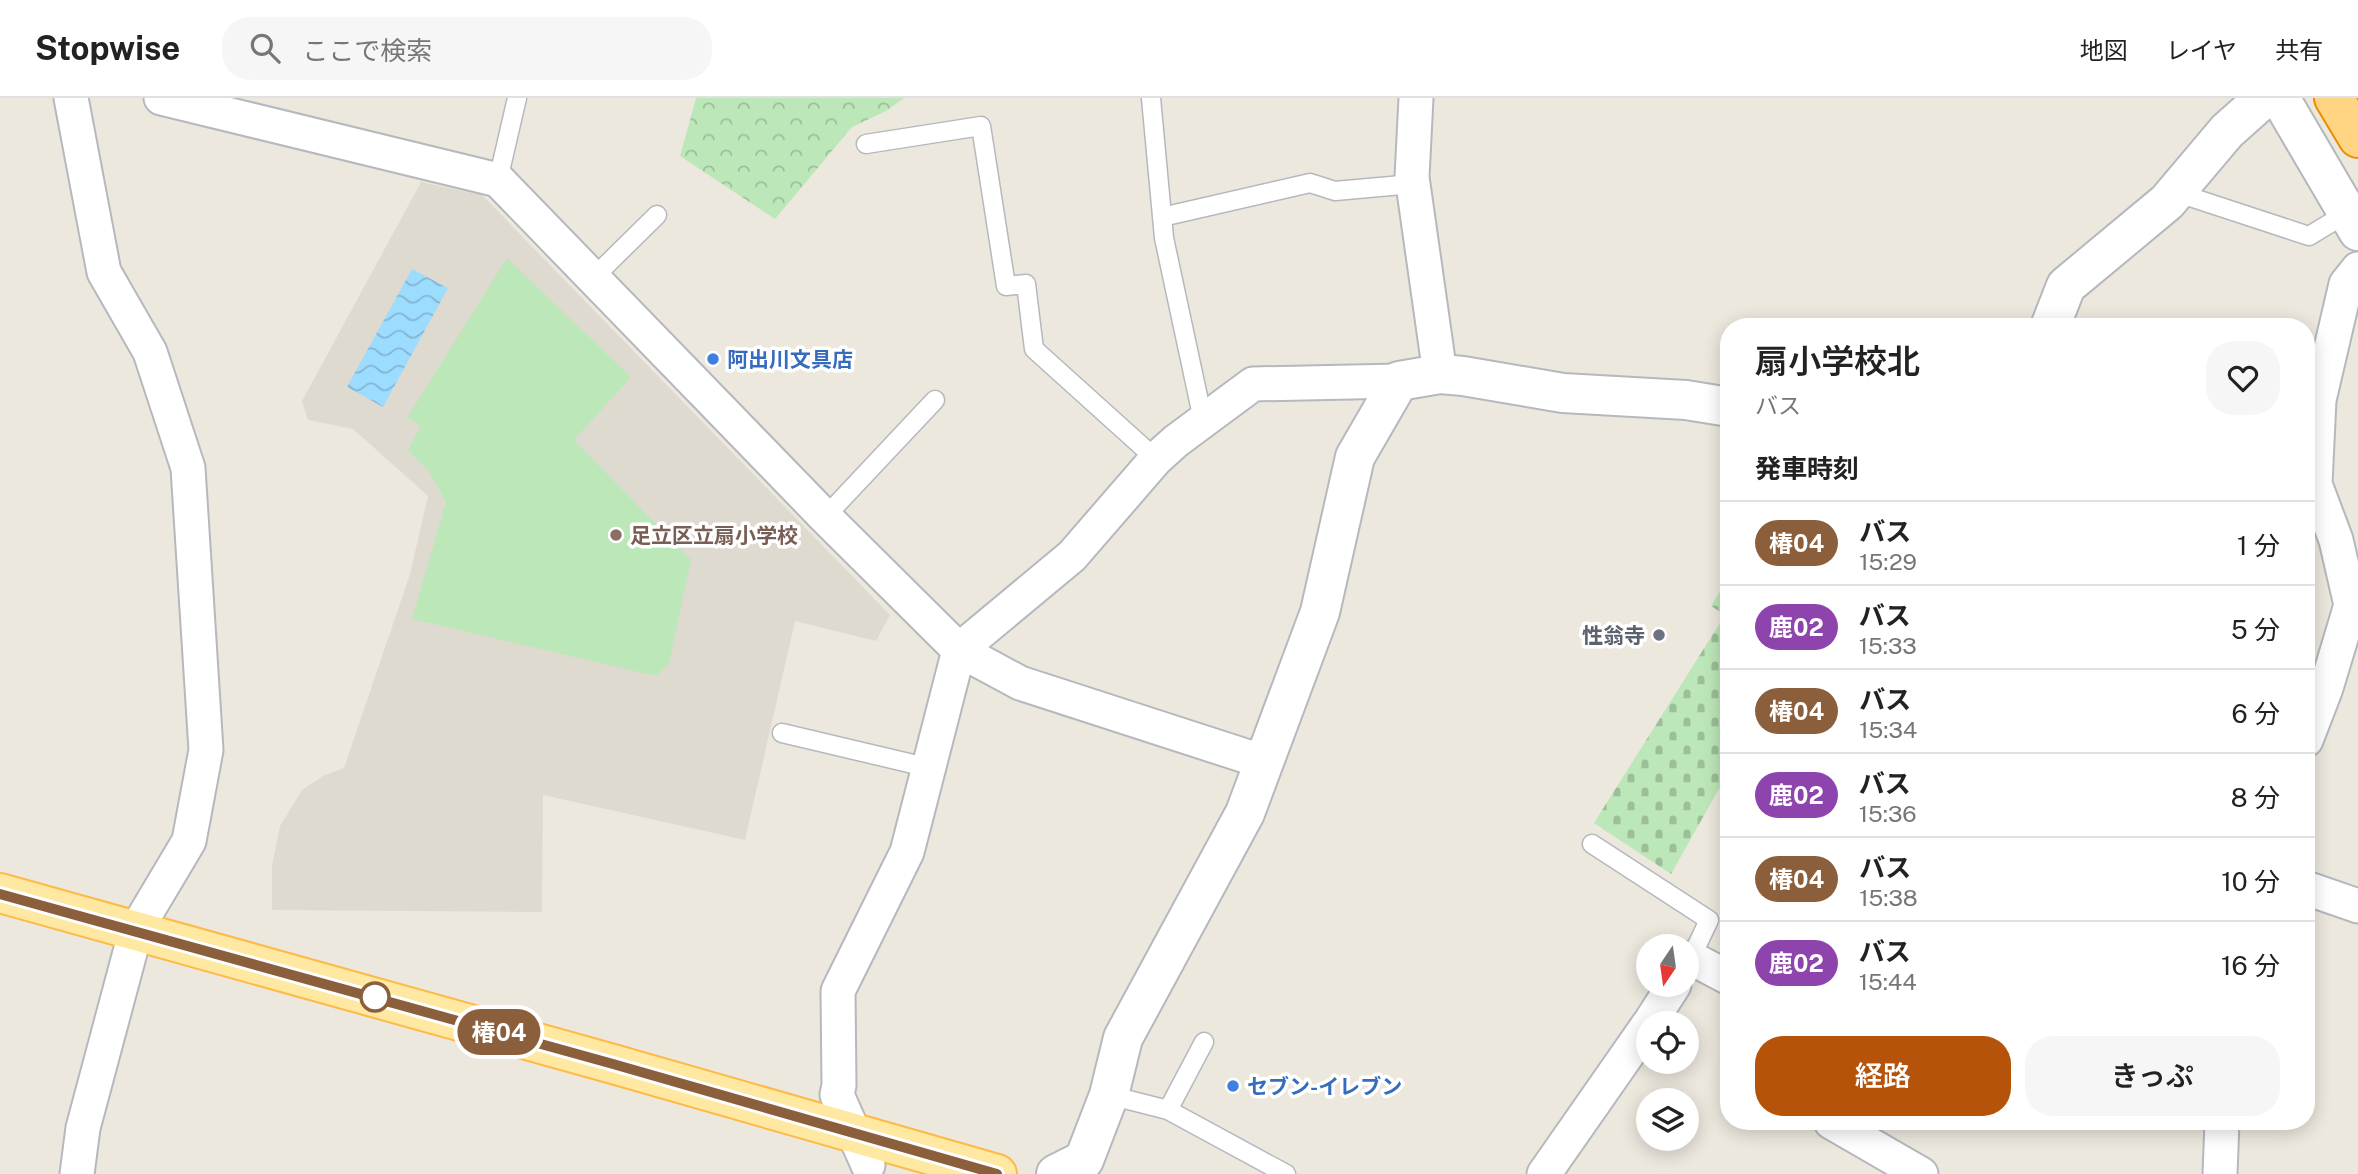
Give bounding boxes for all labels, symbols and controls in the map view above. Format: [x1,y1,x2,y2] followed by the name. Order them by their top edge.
[222,17,712,80] search box
[35,29,180,67] text: Stopwise
[246,29,284,67] icon: search
[302,35,432,66] text: ここで検索
[2080,36,2128,64] text: 地図
[2166,36,2237,64] text: レイヤ
[2275,36,2323,64] text: 共有
[2206,341,2280,415] button: heart
[1755,342,1920,380] text: 扇小学校北
[727,347,853,372] place label: 阿出川文具店
[705,351,721,367] marker: 阿出川文具店
[1755,392,1801,419] text: バス
[1755,453,1859,484] text: 発車時刻
[1859,516,1911,547] text: バス
[630,523,798,548] place label: 足立区立扇小学校
[608,527,624,543] marker: 足立区立扇小学校
[1769,529,1824,557] text: 椿04
[2237,530,2280,561] text: 1 分
[1859,548,1917,575] text: 15:29
[1859,600,1911,631] text: バス
[1769,613,1824,641] text: 鹿02
[2231,614,2280,645] text: 5 分
[1582,623,1645,648] place label: 性翁寺
[1651,627,1667,643] marker: 性翁寺
[1859,632,1917,659] text: 15:33
[1859,684,1911,715] text: バス
[1769,697,1824,725] text: 椿04
[2231,698,2280,729] text: 6 分
[1859,716,1917,743] text: 15:34
[1859,768,1911,799] text: バス
[1769,781,1824,809] text: 鹿02
[2231,782,2280,813] text: 8 分
[1859,800,1917,827] text: 15:36
[1859,852,1911,883] text: バス
[1769,865,1824,893] text: 椿04
[2221,866,2280,897] text: 10 分
[1859,884,1918,911] text: 15:38
[1636,934,1699,998] north arrow
[1636,934,1699,1151] map controls
[1859,936,1911,967] text: バス
[1769,949,1824,977] text: 鹿02
[2221,950,2280,981] text: 16 分
[1859,968,1917,995] text: 15:44
[360,982,390,1012] unlabelled marker
[459,1009,539,1055] line badge: 椿04
[1636,1011,1699,1074] button: locate
[471,1018,527,1046] text: 椿04
[1755,1036,2011,1116] button: 経路
[2025,1036,2280,1116] button: きっぷ
[1247,1074,1402,1099] place label: セブン-イレブン
[1225,1078,1241,1094] marker: セブン-イレブン
[1636,1088,1699,1151] button: layers

